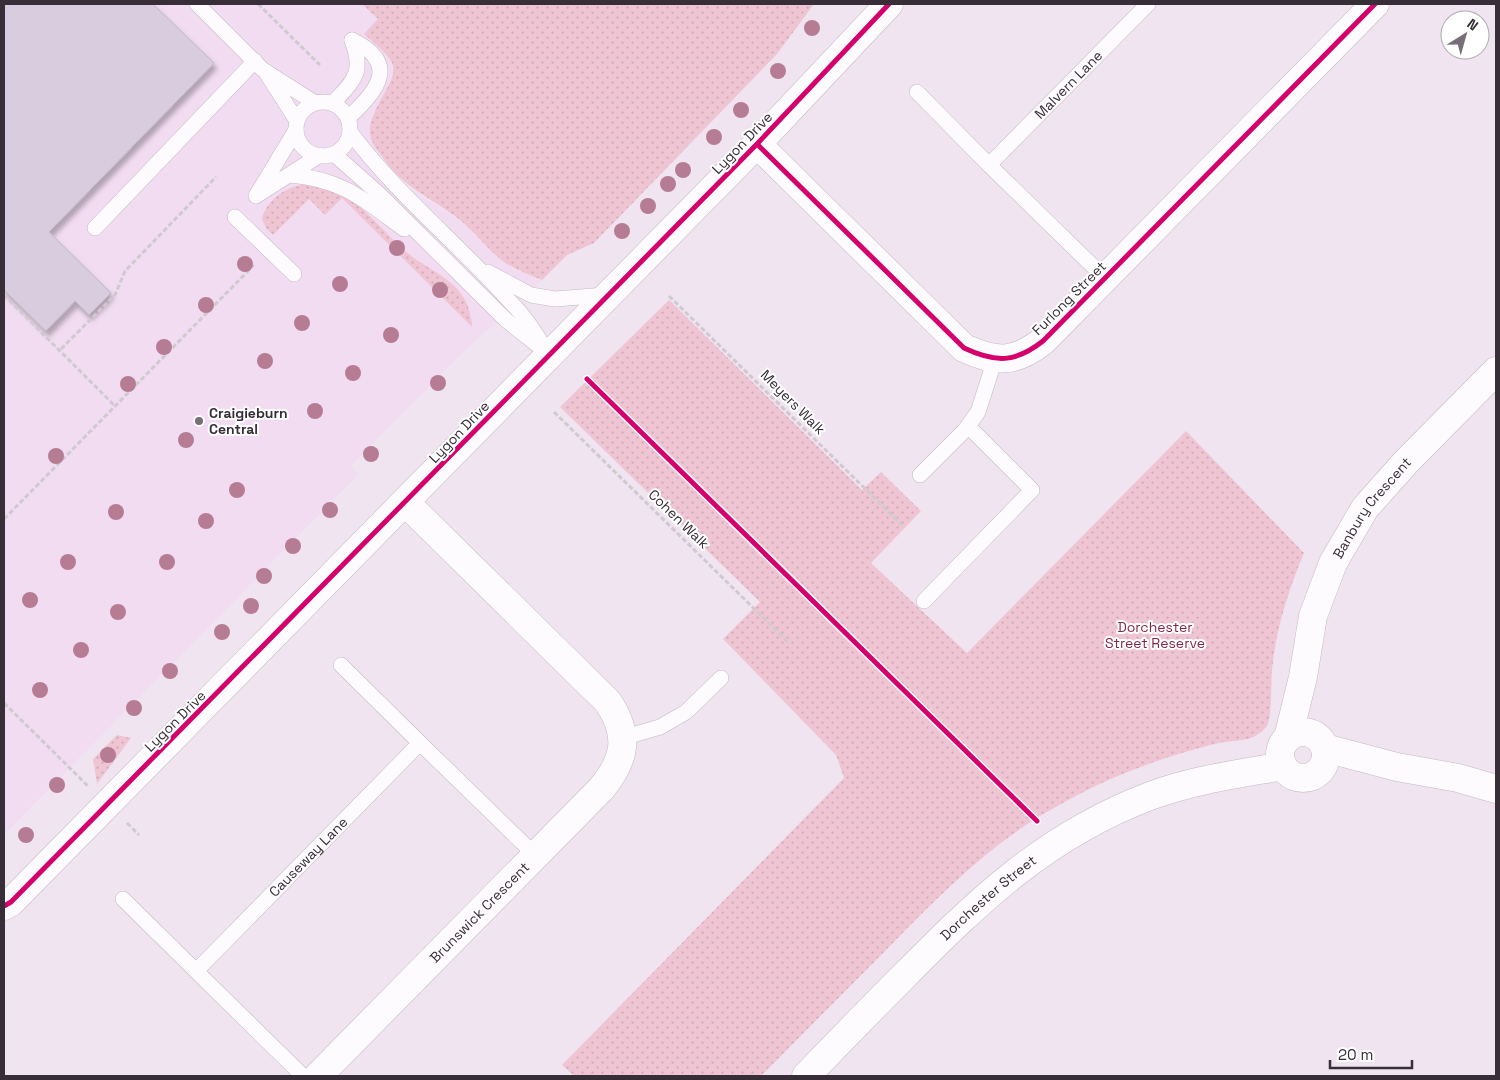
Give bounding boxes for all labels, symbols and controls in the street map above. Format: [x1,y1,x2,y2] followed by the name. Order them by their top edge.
[1440,10,1490,60] north arrow
[1464,15,1482,35] text: N
[1031,46,1106,123] street label: Malvern Lane
[708,108,776,178] street label: Lygon Drive
[1028,257,1110,339] street label: Furlong Street
[757,366,830,439] street label: Meyers Walk
[425,397,493,467] street label: Lygon Drive
[209,404,288,438] place label: Craigieburn Central
[193,415,205,427] marker: Craigieburn Central
[1329,453,1415,562] street label: Banbury Crescent
[645,486,714,553] street label: Cohen Walk
[1105,618,1205,652] park label: Dorchester Street Reserve
[141,687,209,755] street label: Lygon Drive
[265,813,351,900] street label: Causeway Lane
[936,851,1040,944] street label: Dorchester Street
[426,858,533,966] street label: Brunswick Crescent
[1330,1038,1412,1070] scale bar
[1338,1045,1373,1064] text: 20 m

